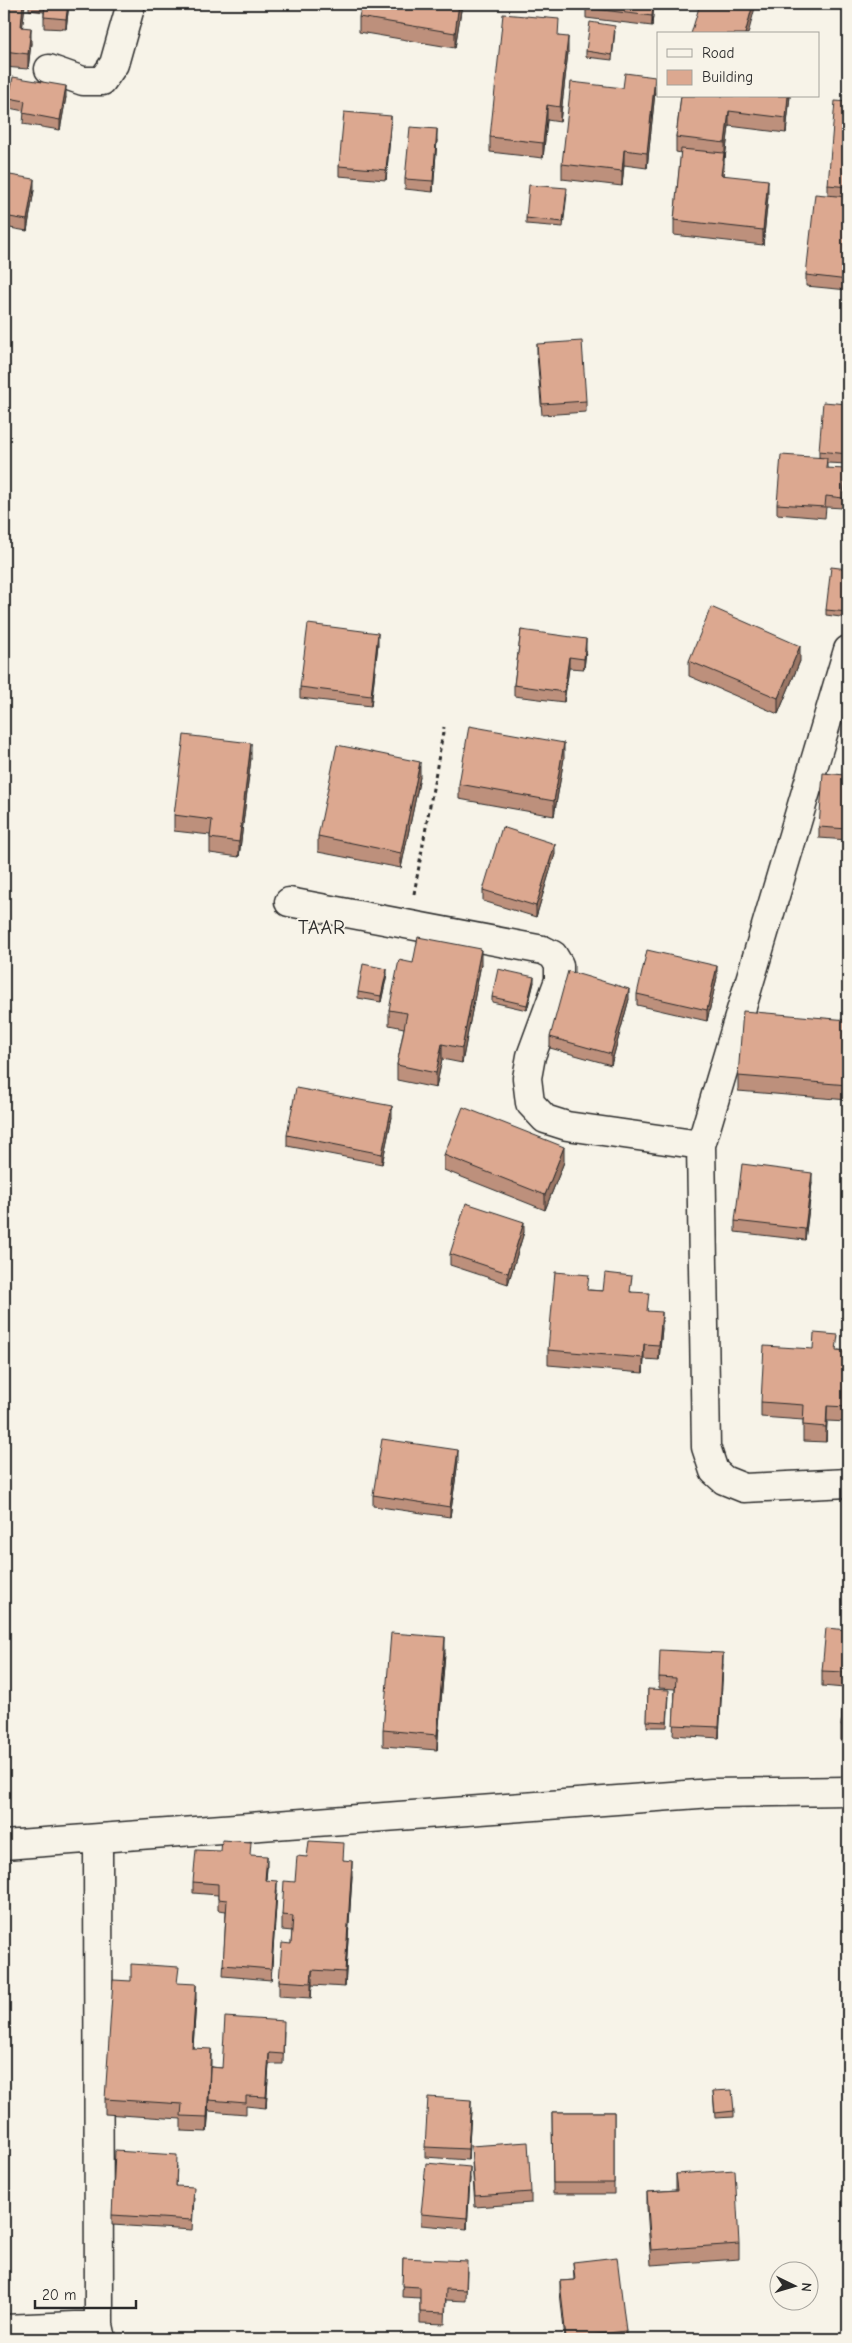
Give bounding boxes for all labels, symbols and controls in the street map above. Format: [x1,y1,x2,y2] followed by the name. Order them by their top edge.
[657,32,820,98] legend
[702,44,734,62] text: Road
[702,68,753,86] text: Building
[298,916,346,939] district label: TAAR
[770,2260,820,2310] north arrow
[35,2278,136,2310] scale bar
[798,2282,815,2292] text: N
[42,2286,76,2304] text: 20 m

